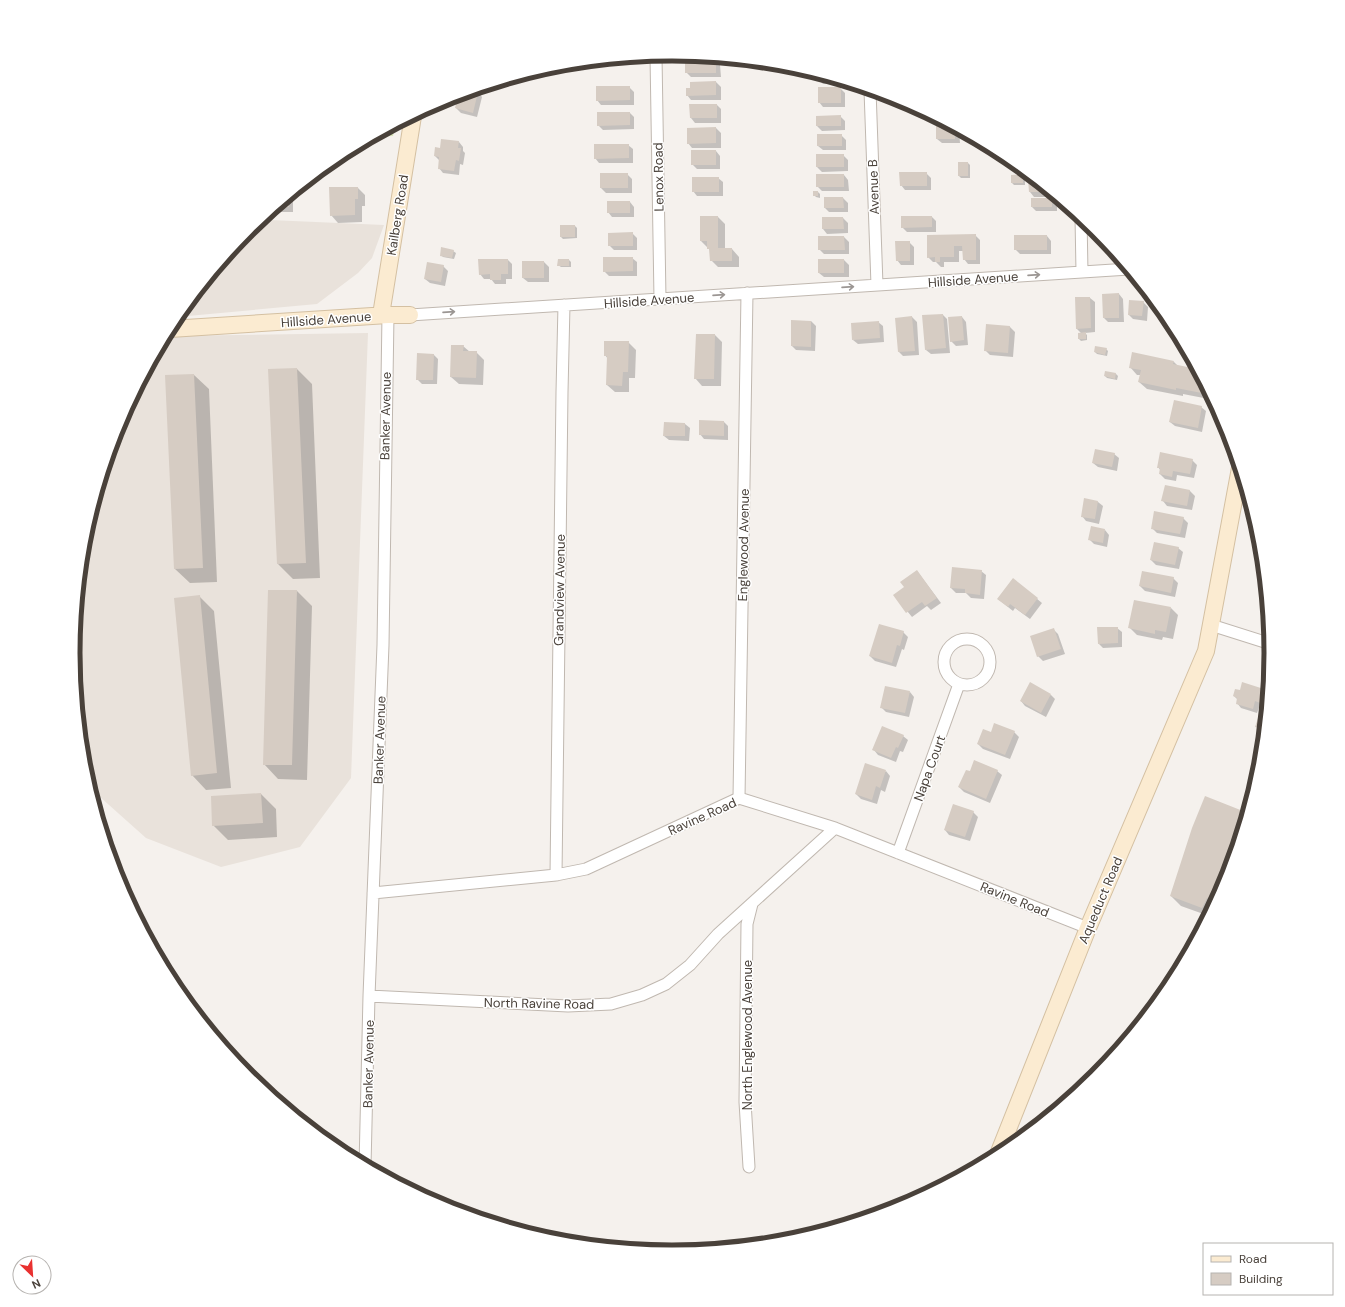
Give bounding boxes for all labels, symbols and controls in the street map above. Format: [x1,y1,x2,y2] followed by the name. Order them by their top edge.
[649,142,668,212] street label: Lenox Road
[864,159,883,215] street label: Avenue B
[383,173,412,257] street label: Kailberg Road
[927,268,1019,291] street label: Hillside Avenue
[1027,272,1040,279] one-way arrow
[842,283,855,290] one-way arrow
[603,289,695,312] street label: Hillside Avenue
[712,292,725,299] one-way arrow
[280,308,372,331] street label: Hillside Avenue
[442,309,455,316] one-way arrow
[376,372,395,460] street label: Banker Avenue
[734,488,753,602] street label: Englewood Avenue
[550,534,569,646] street label: Grandview Avenue
[369,696,390,784] street label: Banker Avenue
[910,733,949,804] street label: Napa Court
[665,794,739,839] street label: Ravine Road
[1074,854,1126,946] street label: Aqueduct Road
[978,878,1052,921] street label: Ravine Road
[739,960,756,1110] street label: North Englewood Avenue
[484,994,594,1013] street label: North Ravine Road
[359,1020,378,1108] street label: Banker Avenue
[1203,1243,1333,1295] legend
[1239,1251,1267,1267] text: Road
[12,1255,52,1295] north arrow
[1239,1271,1283,1287] text: Building
[30,1276,43,1292] text: N

